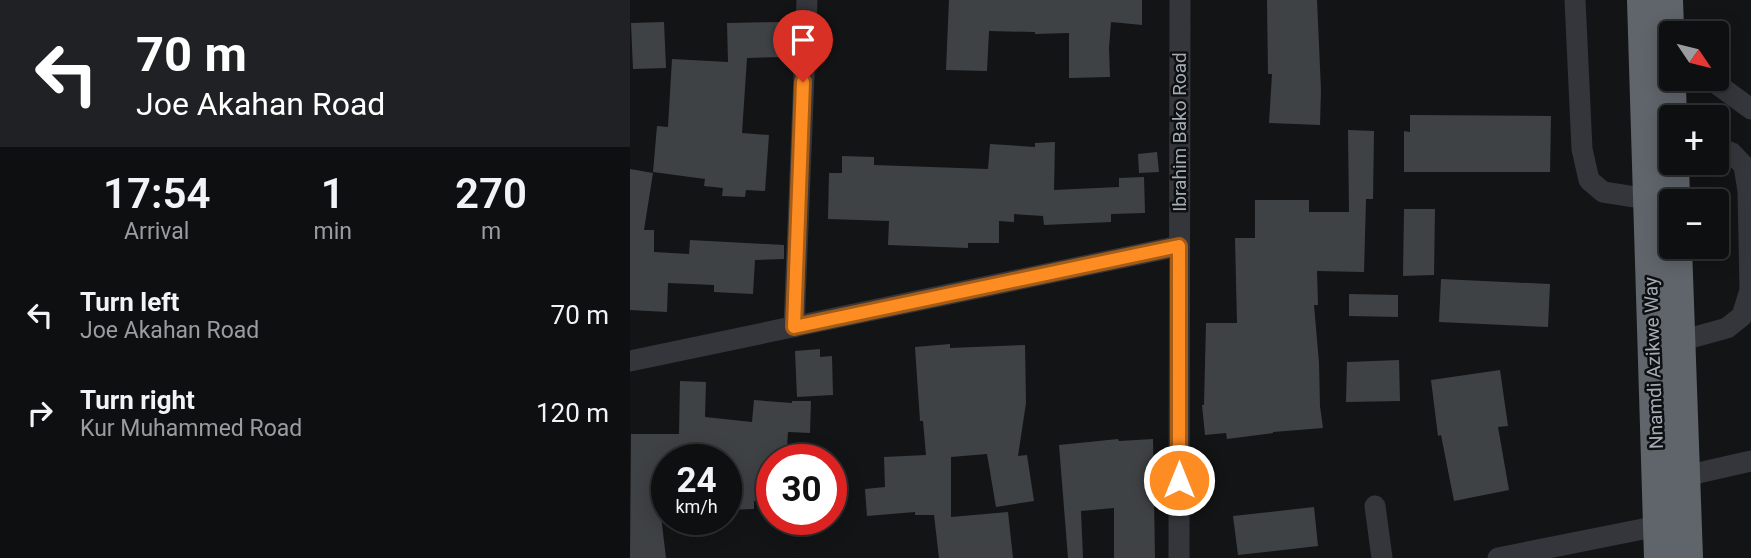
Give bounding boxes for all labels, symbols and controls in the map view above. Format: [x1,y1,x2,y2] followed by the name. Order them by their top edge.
[773,10,833,82] pin
[784,21,822,59] icon: arrive
[1659,21,1729,91] north arrow
[1659,21,1729,259] map controls
[136,26,247,83] text: 70 m
[21,28,112,119] icon: left
[1168,52,1191,212] street label: Ibrahim Bako Road
[136,85,385,123] text: Joe Akahan Road
[1659,105,1729,175] button: +
[103,169,210,218] text: 17:54
[321,169,345,218] text: 1
[455,169,527,218] text: 270
[1659,189,1729,259] button: −
[124,218,189,245] text: Arrival
[313,218,352,245] text: min
[481,218,501,245] text: m
[1639,277,1668,449] street label: Nnamdi Azikwe Way
[80,287,179,317] text: Turn left
[21,296,59,334] icon: left
[551,300,609,330] text: 70 m
[80,317,259,344] text: Joe Akahan Road
[80,385,195,415] text: Turn right
[21,394,59,432] icon: right
[536,398,609,428] text: 120 m
[80,415,302,442] text: Kur Muhammed Road
[1142,443,1216,517] position arrow
[756,444,847,535] speed limit sign: 30
[676,460,717,501] text: 24
[675,496,718,517] text: km/h

